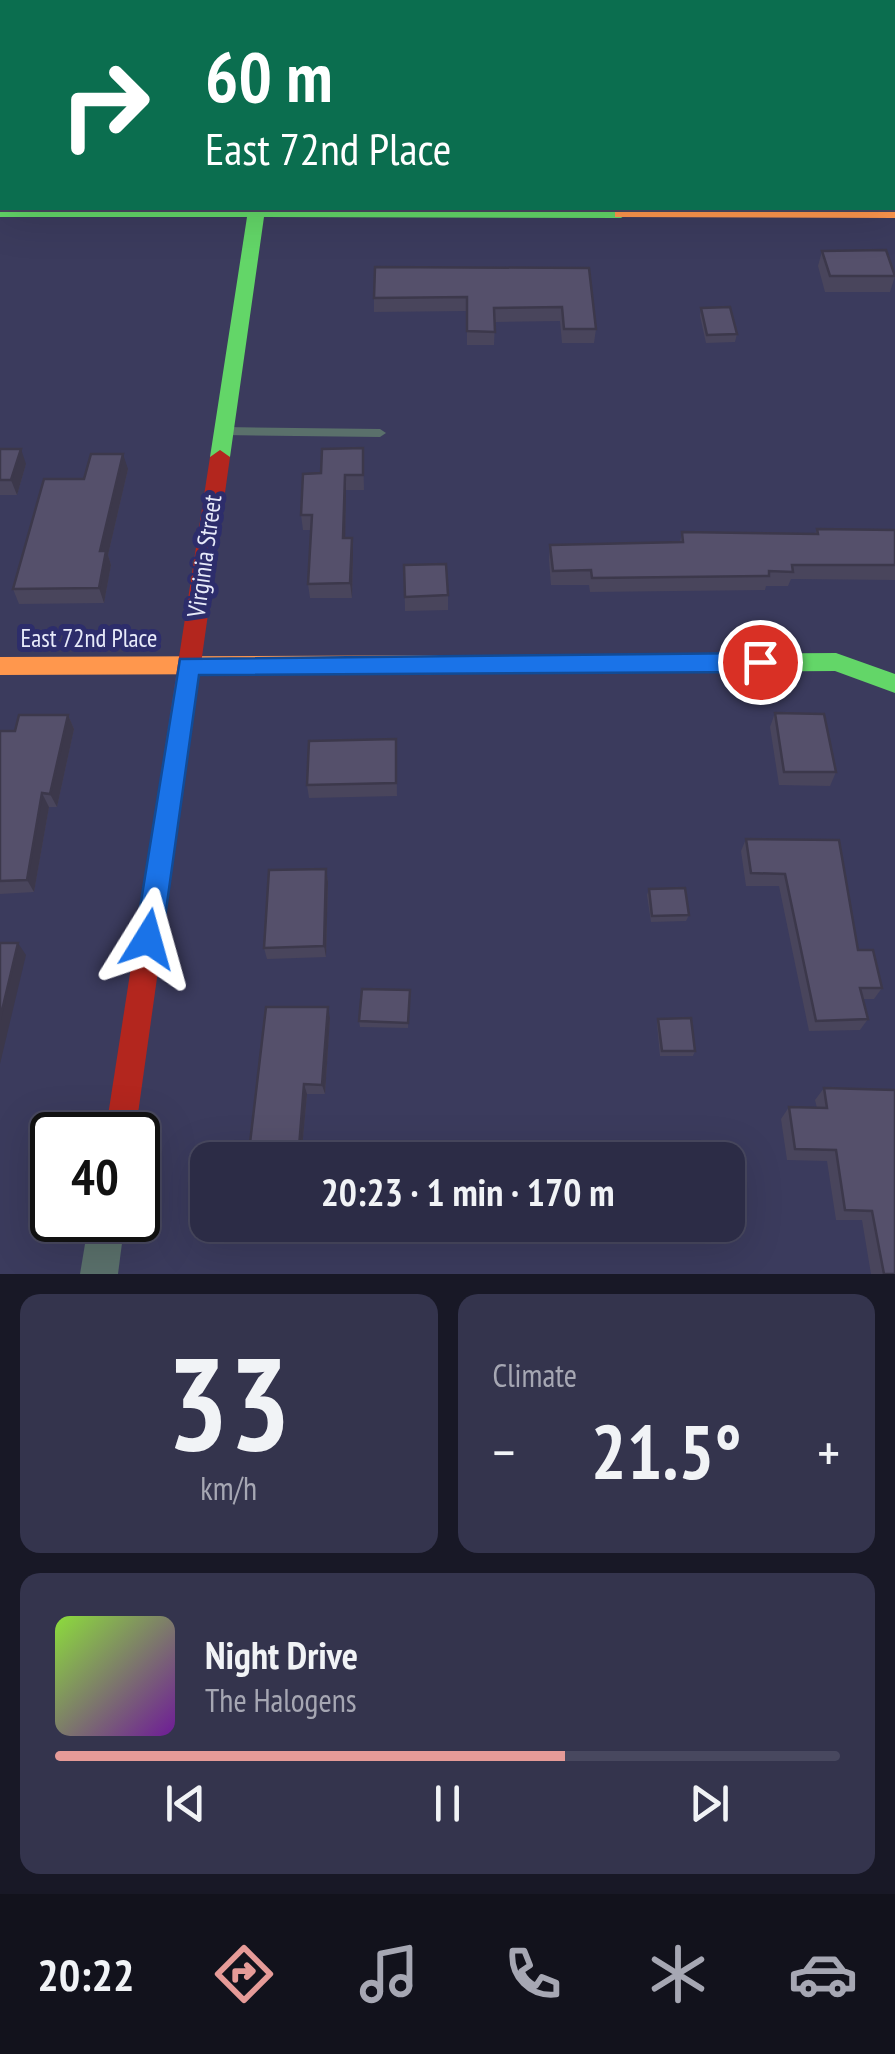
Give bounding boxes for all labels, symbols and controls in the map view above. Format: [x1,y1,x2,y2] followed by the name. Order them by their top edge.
[205,31,333,121] text: 60 m
[40,40,170,170] icon: right
[205,119,451,177] text: East 72nd Place
[179,492,228,620] street label: Virginia Street
[718,620,803,705] pin
[21,622,157,654] street label: East 72nd Place
[733,635,788,690] icon: arrive
[96,887,200,991] position arrow
[30,1112,160,1242] speed limit sign: 40
[321,1167,614,1216] text: 20:23 · 1 min · 170 m
[167,1318,291,1486] text: 33
[493,1354,577,1396] text: Climate
[591,1403,742,1500] text: 21.5°
[493,1416,515,1487] text: −
[817,1416,840,1487] text: +
[200,1467,257,1509] text: km/h
[205,1630,358,1679] text: Night Drive
[205,1679,357,1721] text: The Halogens
[158,1776,213,1831] icon: previous
[420,1776,475,1831] icon: pause
[682,1776,737,1831] icon: next
[209,1939,279,2009] icon: directions
[354,1939,424,2009] icon: music
[498,1939,568,2009] icon: phone
[643,1939,713,2009] icon: climate
[788,1939,858,2009] icon: car
[37,1945,135,2003] text: 20:22

